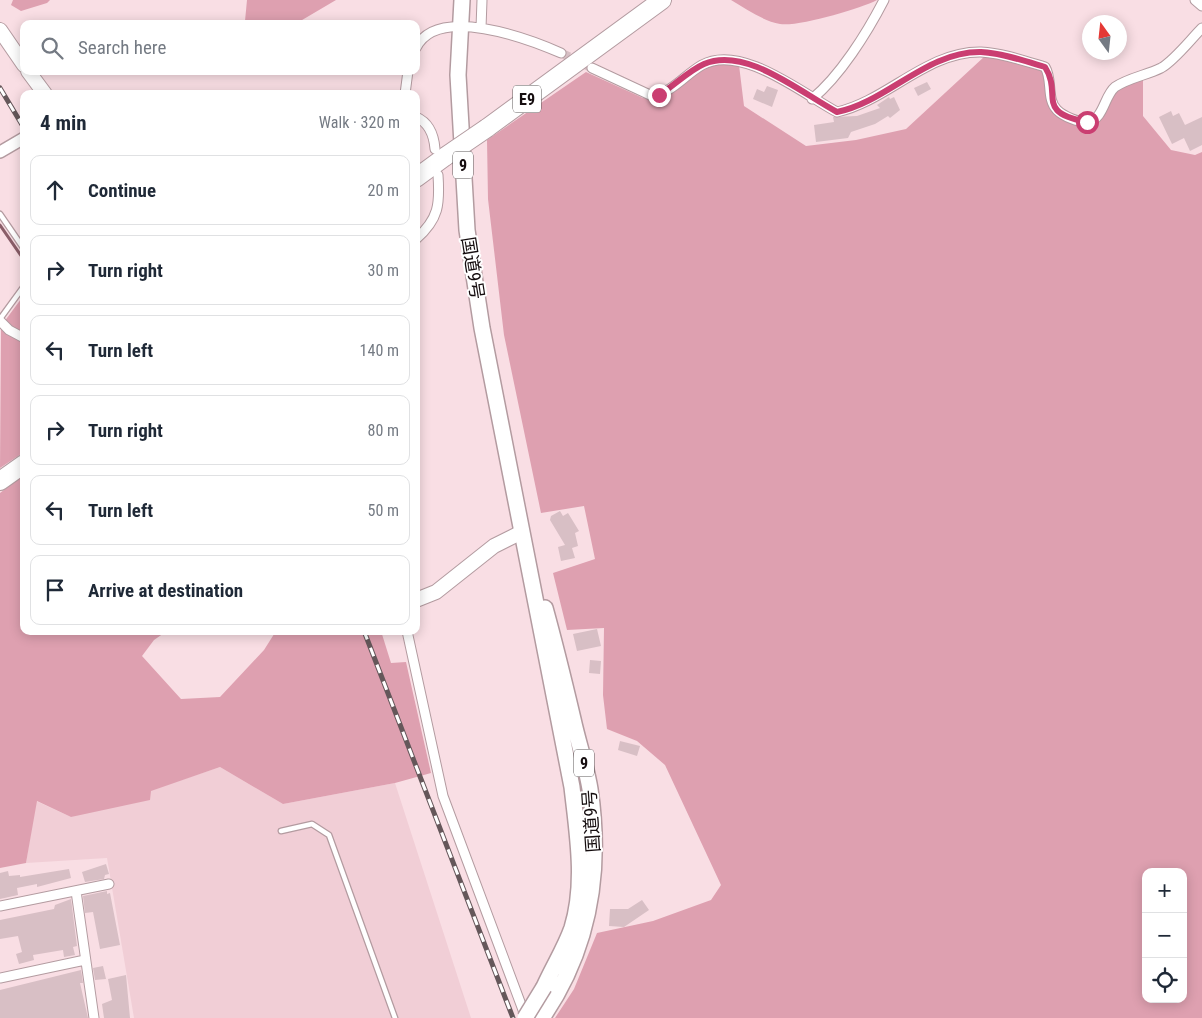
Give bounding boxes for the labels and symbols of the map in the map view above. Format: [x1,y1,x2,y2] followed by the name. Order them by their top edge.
[1082,15,1127,60] north arrow
[648,84,671,107] route end
[513,86,541,112] road number: E9
[1076,111,1099,134] route start
[453,152,473,178] road number: 9
[458,235,488,301] street label: 国道9号
[574,750,594,776] road number: 9
[578,789,604,853] street label: 国道9号

